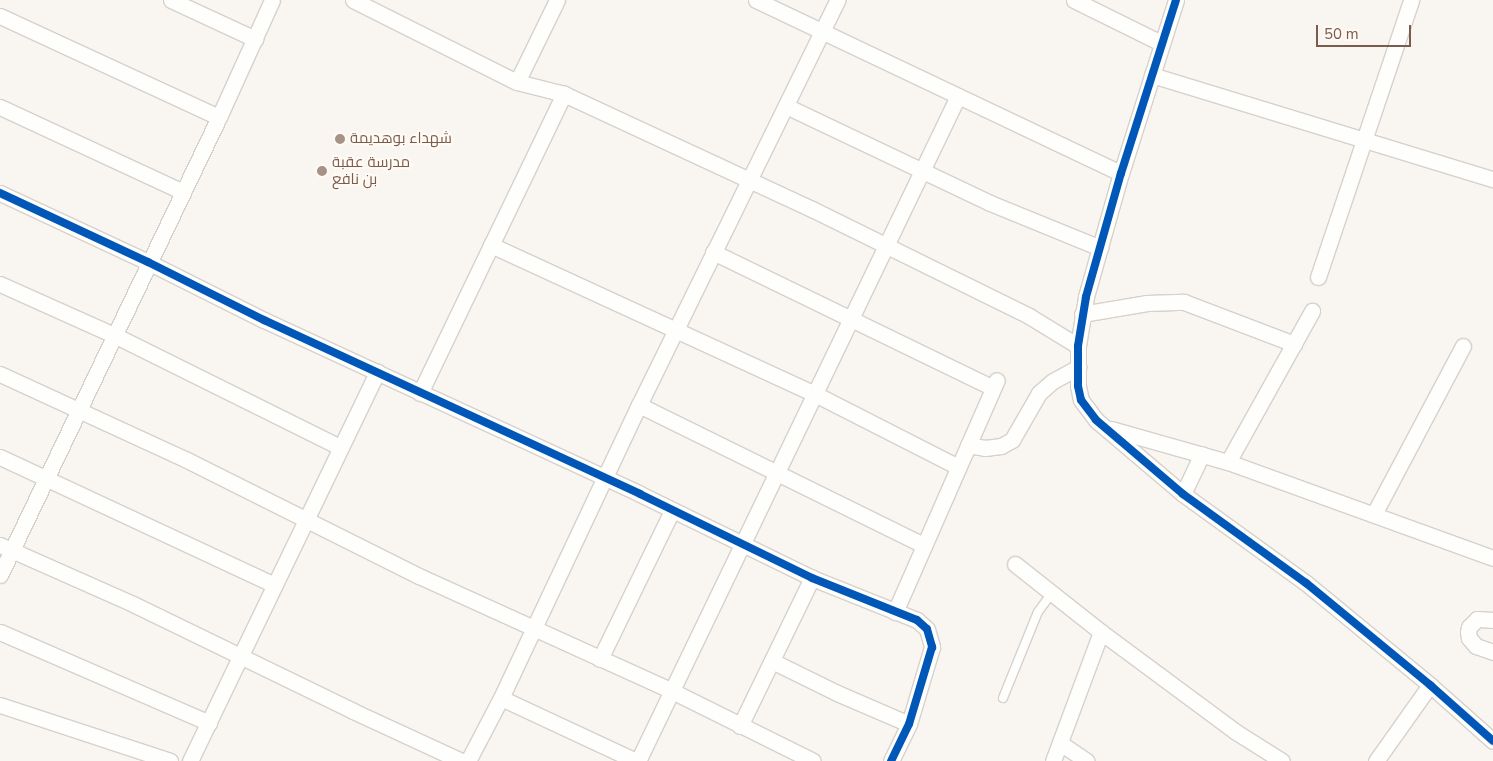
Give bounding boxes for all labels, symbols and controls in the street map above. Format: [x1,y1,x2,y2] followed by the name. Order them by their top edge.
[1318,15,1413,47] scale bar
[1324,24,1359,44] text: 50 m
[350,130,452,148] place label: شهداء بوهديمة
[334,133,346,145] marker: شهداء بوهديمة
[332,153,410,188] place label: مدرسة عقبة بن نافع
[316,165,328,177] marker: مدرسة عقبة بن نافع

